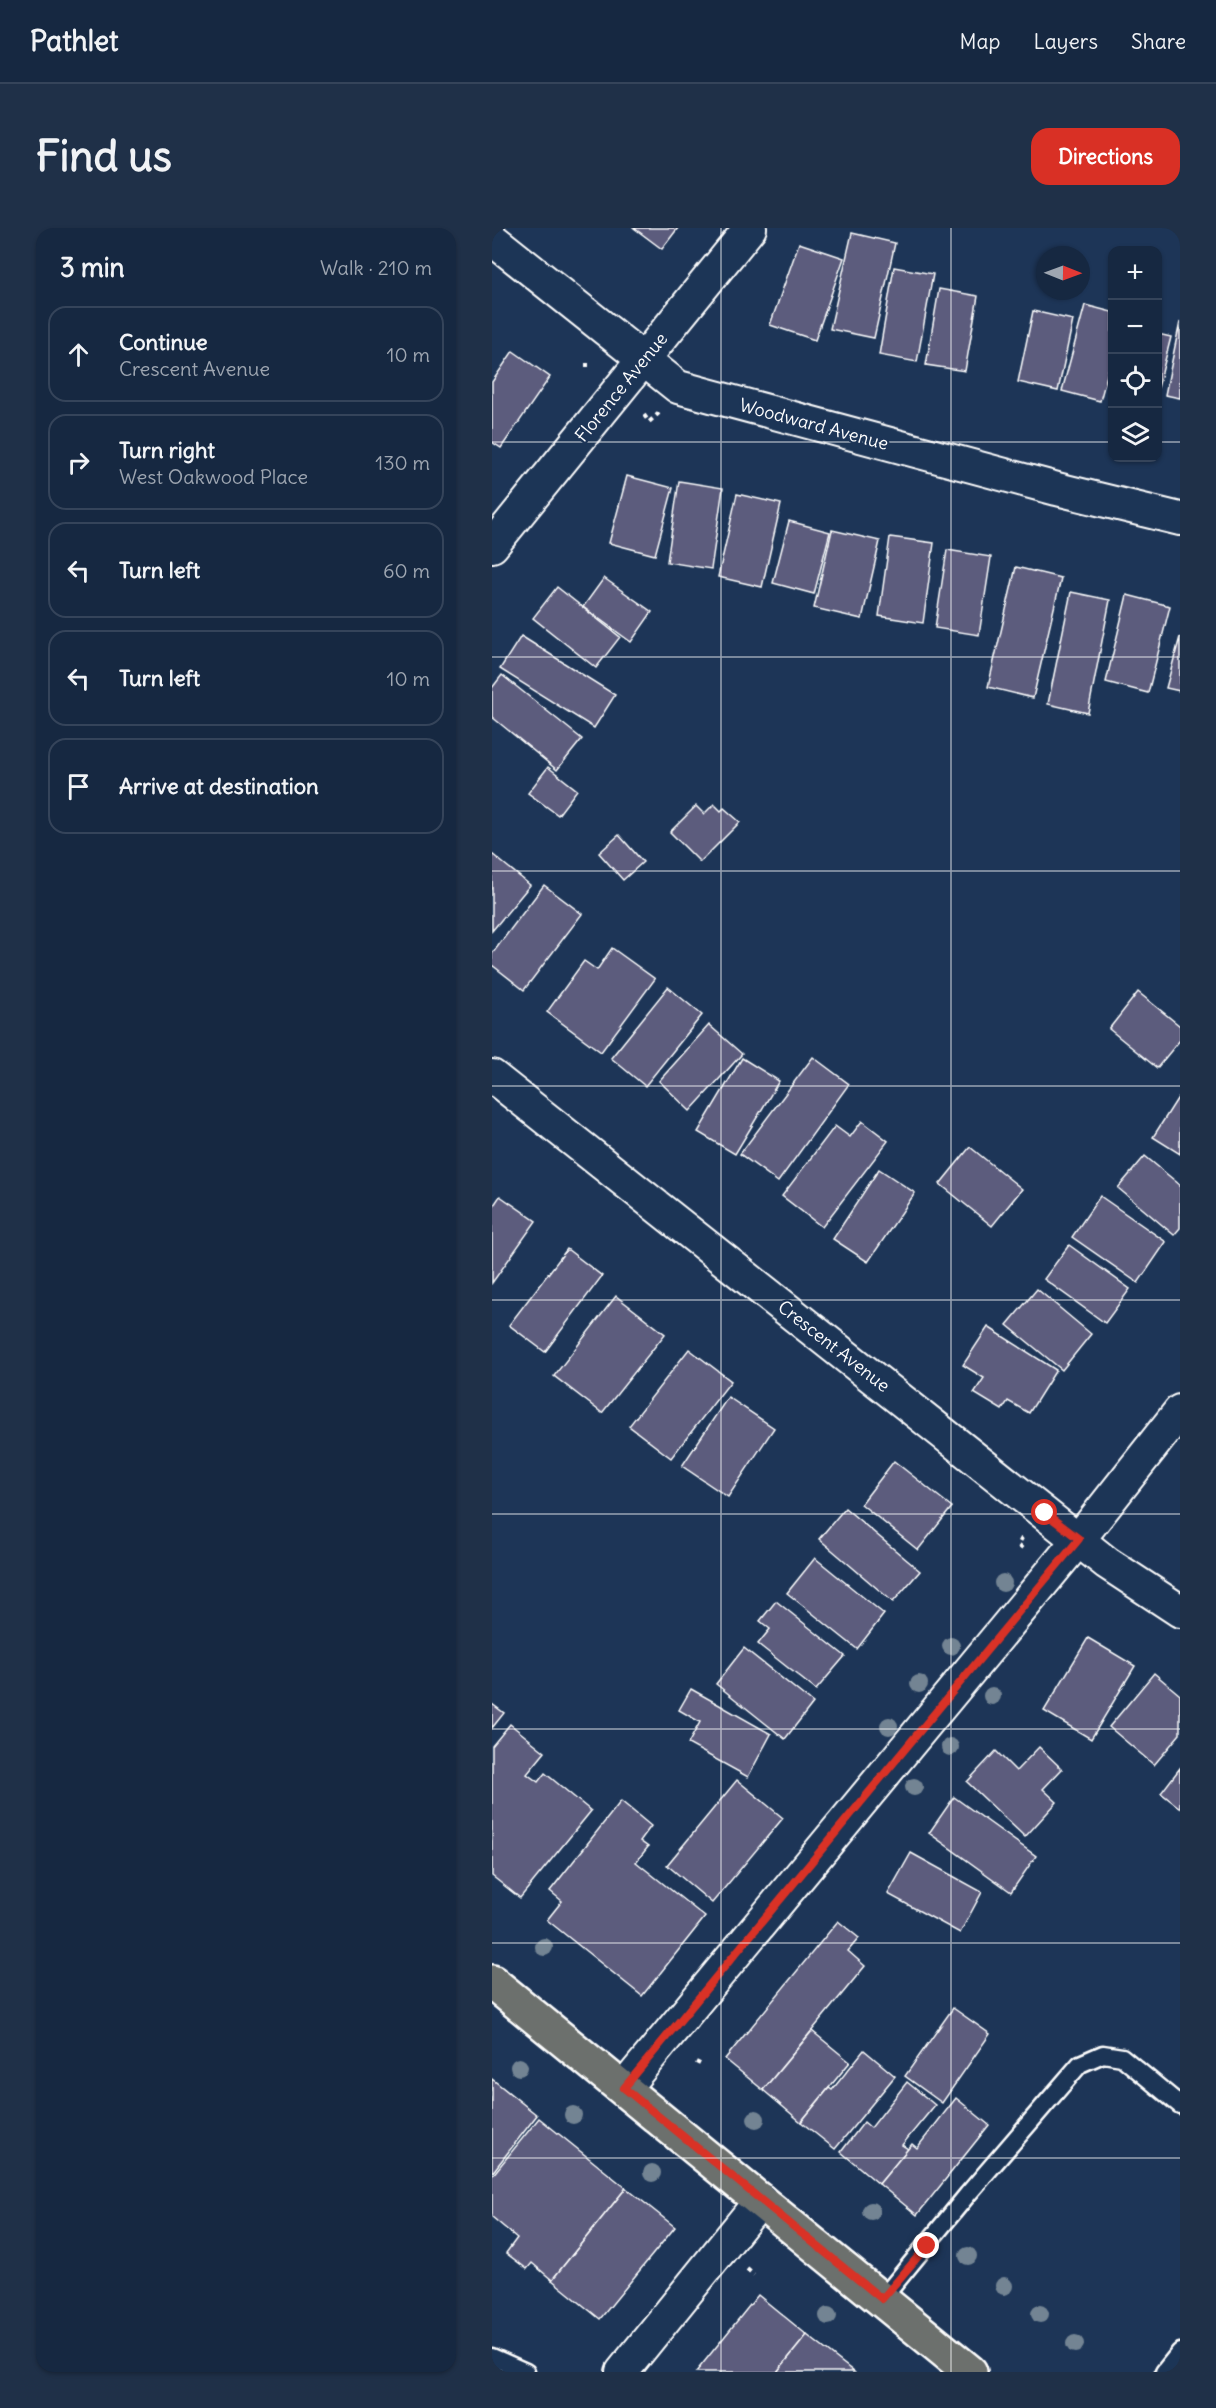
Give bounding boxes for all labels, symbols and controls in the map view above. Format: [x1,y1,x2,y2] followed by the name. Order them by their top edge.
[30,23,119,59] text: Pathlet
[960,28,1000,55] text: Map
[1033,28,1098,55] text: Layers
[1131,28,1186,55] text: Share
[1031,128,1180,185] button: Directions
[36,130,172,182] text: Find us
[1036,246,1090,300] north arrow
[1108,246,1162,462] map controls
[1108,246,1162,300] button: +
[60,251,125,284] text: 3 min
[320,255,432,280] text: Walk · 210 m
[1108,300,1162,354] button: −
[119,328,208,356] text: Continue
[570,328,672,446] street label: Florence Avenue
[62,338,95,371] icon: ahead
[387,342,430,367] text: 10 m
[1108,354,1162,408] button: locate
[119,356,270,381] text: Crescent Avenue
[737,393,891,455] street label: Woodward Avenue
[1108,408,1162,462] button: layers
[119,436,215,464] text: Turn right
[62,446,95,479] icon: right
[375,450,430,475] text: 130 m
[119,464,308,489] text: West Oakwood Place
[62,554,95,587] icon: left
[119,556,200,584] text: Turn left
[383,558,430,583] text: 60 m
[62,662,95,695] icon: left
[119,664,200,692] text: Turn left
[387,666,430,691] text: 10 m
[62,770,95,803] icon: arrive
[119,772,319,800] text: Arrive at destination
[773,1295,895,1397] street label: Crescent Avenue
[1031,1499,1057,1525] route start
[913,2232,939,2258] route end

